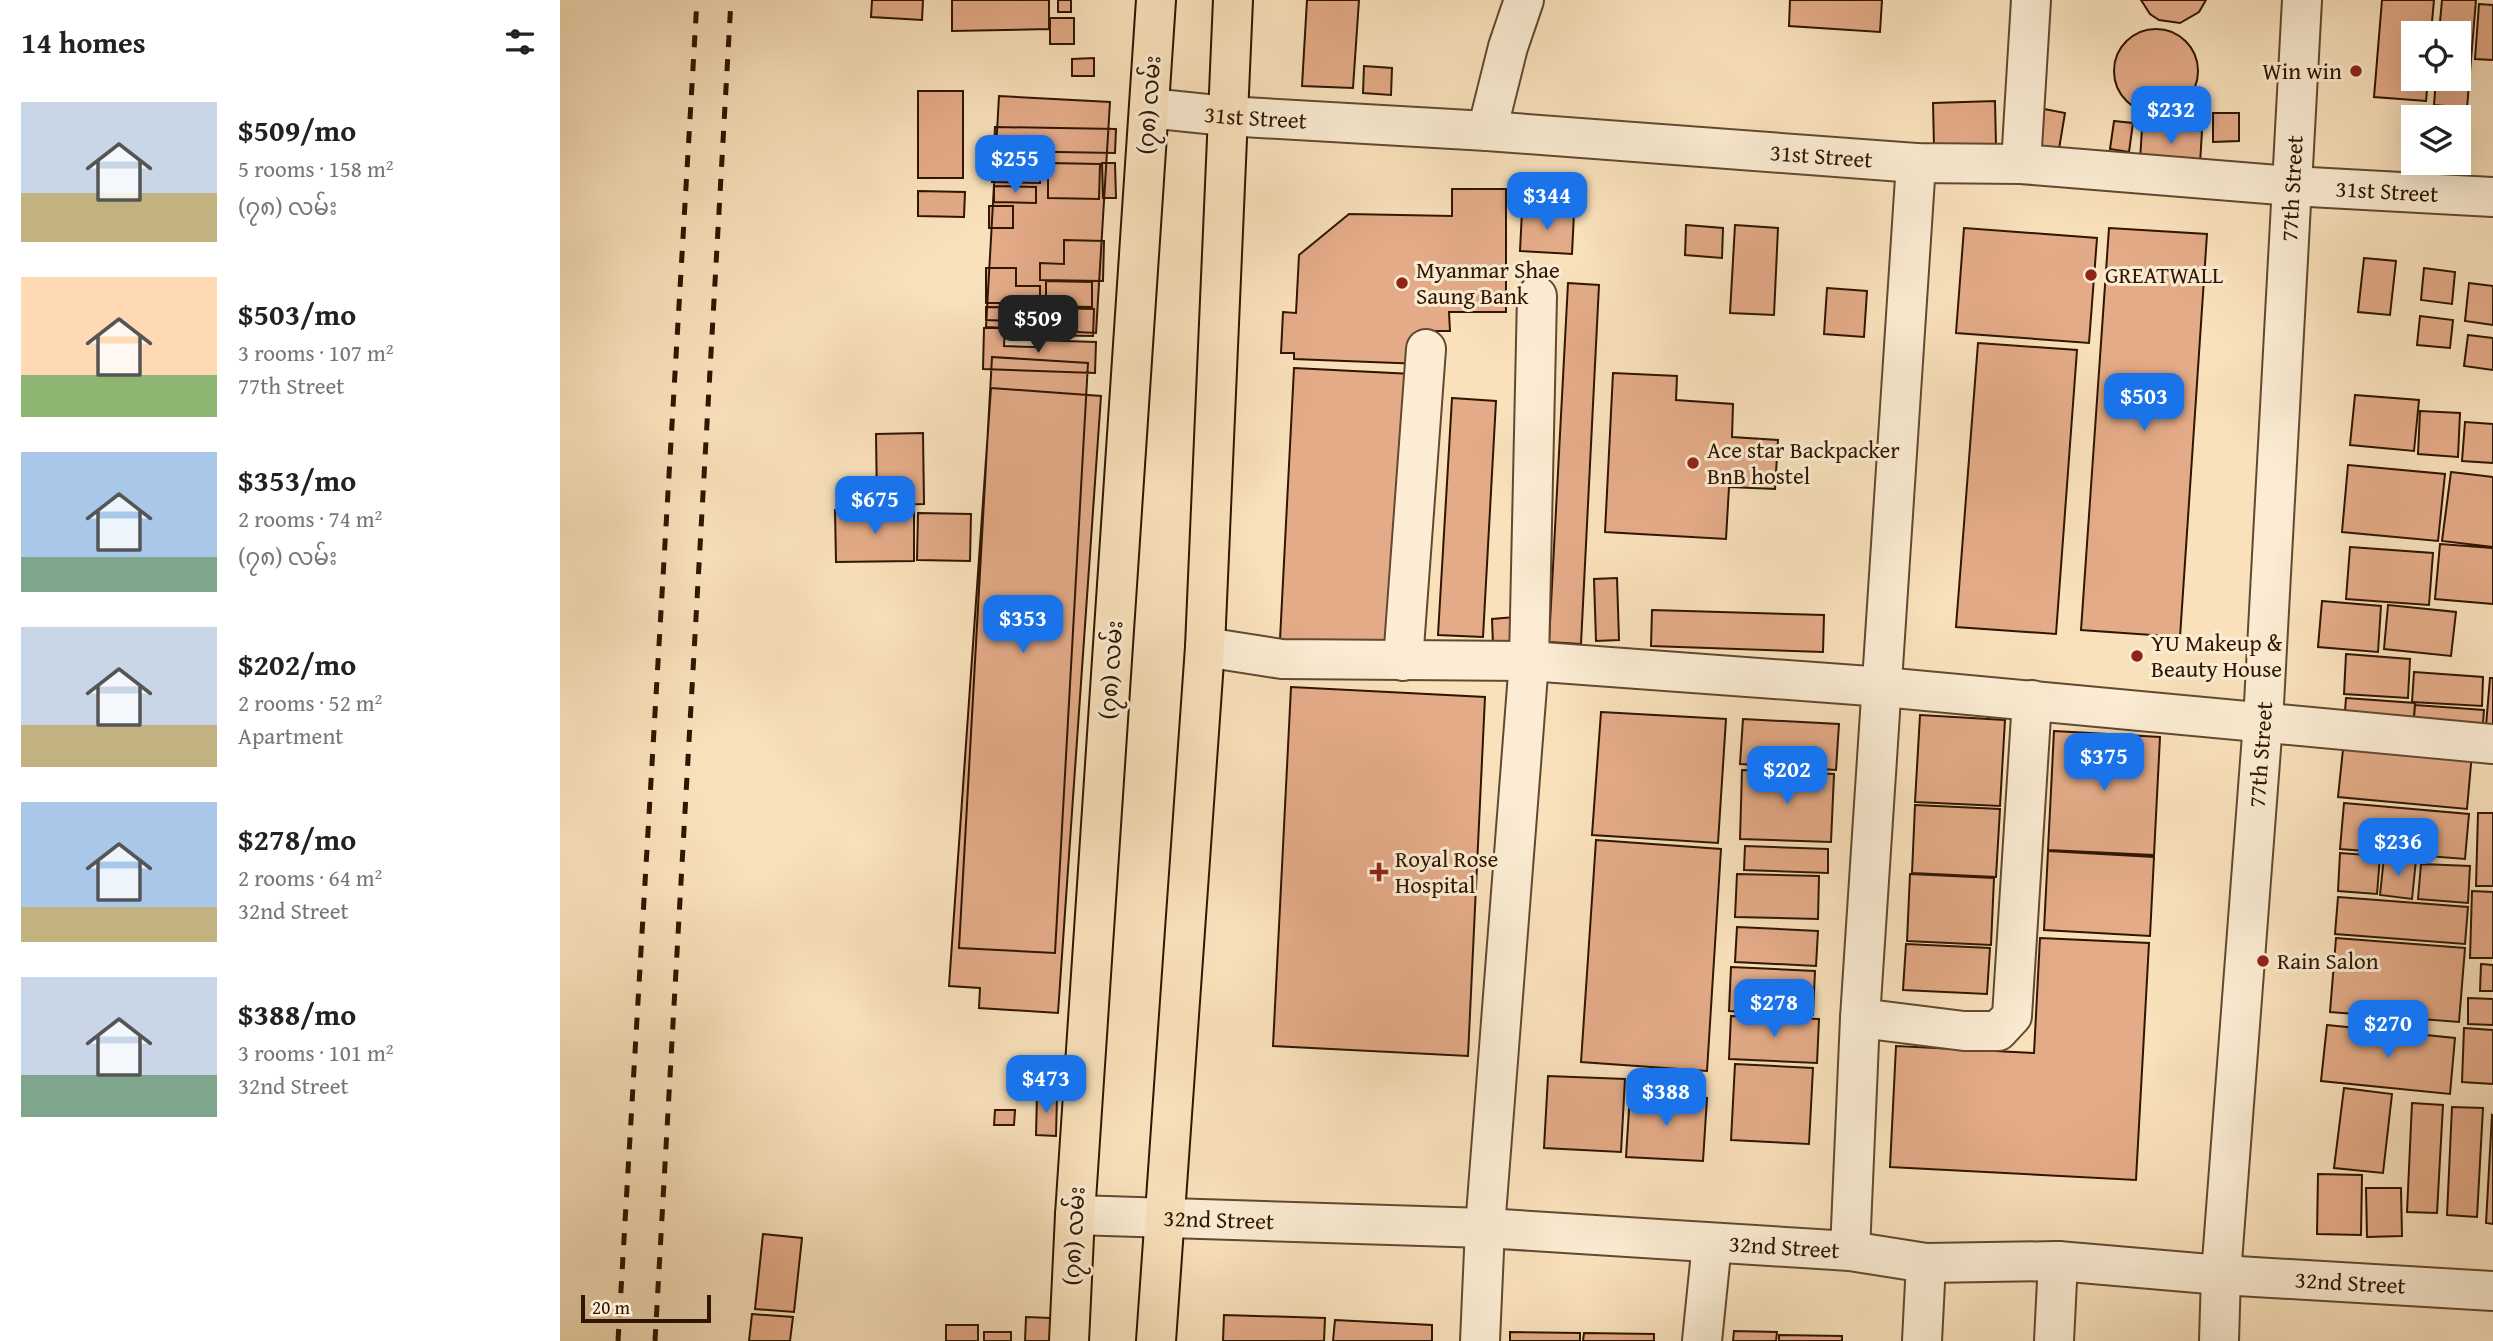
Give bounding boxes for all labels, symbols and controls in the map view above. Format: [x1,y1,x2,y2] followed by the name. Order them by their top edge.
[21,20,146,64] text: 14 homes
[2401,21,2471,175] map controls
[2401,21,2471,91] button: locate
[501,23,539,61] icon: filters
[1129,54,1171,156] street label: (၇၈) လမ်း
[2262,54,2342,87] place label: Win win
[2348,63,2364,79] marker: Win win
[2130,86,2212,146] pin: $232
[2147,92,2195,125] text: $232
[1203,97,1308,137] street label: 31st Street
[2401,105,2471,175] button: layers
[238,108,356,152] text: $509/mo
[77,130,161,214] icon: home
[2272,134,2311,242] street label: 77th Street
[1769,135,1874,176] street label: 31st Street
[974,136,1056,195] pin: $255
[991,141,1039,174] text: $255
[238,152,393,185] text: 5 rooms · 158 m²
[2335,171,2439,210] street label: 31st Street
[1506,173,1588,232] pin: $344
[1523,178,1571,211] text: $344
[238,190,337,223] text: (၇၈) လမ်း
[1416,253,1560,312] place label: Myanmar Shae Saung Bank
[2105,258,2223,291] place label: GREATWALL
[2083,267,2099,283] marker: GREATWALL
[1394,275,1410,291] marker: Myanmar Shae Saung Bank
[238,292,356,336] text: $503/mo
[997,296,1079,355] pin: $509
[1014,301,1062,334] text: $509
[77,305,161,389] icon: home
[238,336,393,369] text: 3 rooms · 107 m²
[238,369,344,402] text: 77th Street
[2103,374,2185,433] pin: $503
[2120,379,2168,412] text: $503
[1707,433,1900,492] place label: Ace star Backpacker BnB hostel
[1685,455,1701,471] marker: Ace star Backpacker BnB hostel
[238,458,356,502] text: $353/mo
[834,476,916,536] pin: $675
[77,480,161,564] icon: home
[851,482,899,515] text: $675
[238,502,382,535] text: 2 rooms · 74 m²
[238,540,337,573] text: (၇၈) လမ်း
[982,596,1064,655] pin: $353
[999,601,1047,634] text: $353
[1091,619,1133,721] street label: (၇၈) လမ်း
[2151,626,2283,685] place label: YU Makeup & Beauty House
[238,642,356,686] text: $202/mo
[2129,648,2145,664] marker: YU Makeup & Beauty House
[77,655,161,739] icon: home
[238,686,382,719] text: 2 rooms · 52 m²
[2240,700,2280,809] street label: 77th Street
[238,719,343,752] text: Apartment
[2063,734,2145,793] pin: $375
[2080,739,2128,772] text: $375
[1746,746,1828,806] pin: $202
[1763,752,1811,785] text: $202
[238,817,356,861] text: $278/mo
[2357,818,2439,878] pin: $236
[2374,824,2422,857] text: $236
[77,830,161,914] icon: home
[1395,842,1498,901] place label: Royal Rose Hospital
[238,861,382,894] text: 2 rooms · 64 m²
[1369,862,1389,882] marker: Royal Rose Hospital
[238,894,349,927] text: 32nd Street
[2277,944,2379,977] place label: Rain Salon
[2255,953,2271,969] marker: Rain Salon
[1733,979,1815,1039] pin: $278
[1750,985,1798,1018] text: $278
[238,992,356,1036] text: $388/mo
[2347,1000,2429,1060] pin: $270
[77,1005,161,1089] icon: home
[2364,1006,2412,1039] text: $270
[238,1036,393,1069] text: 3 rooms · 101 m²
[1005,1056,1087,1115] pin: $473
[1022,1061,1070,1094] text: $473
[1625,1068,1707,1128] pin: $388
[238,1069,349,1102] text: 32nd Street
[1642,1074,1690,1107] text: $388
[1054,1186,1096,1286] street label: (၇၈) လမ်း
[1163,1201,1275,1237] street label: 32nd Street
[1728,1226,1840,1266] street label: 32nd Street
[2294,1262,2407,1302] street label: 32nd Street
[581,1292,710,1324] scale bar
[592,1293,630,1321] text: 20 m

